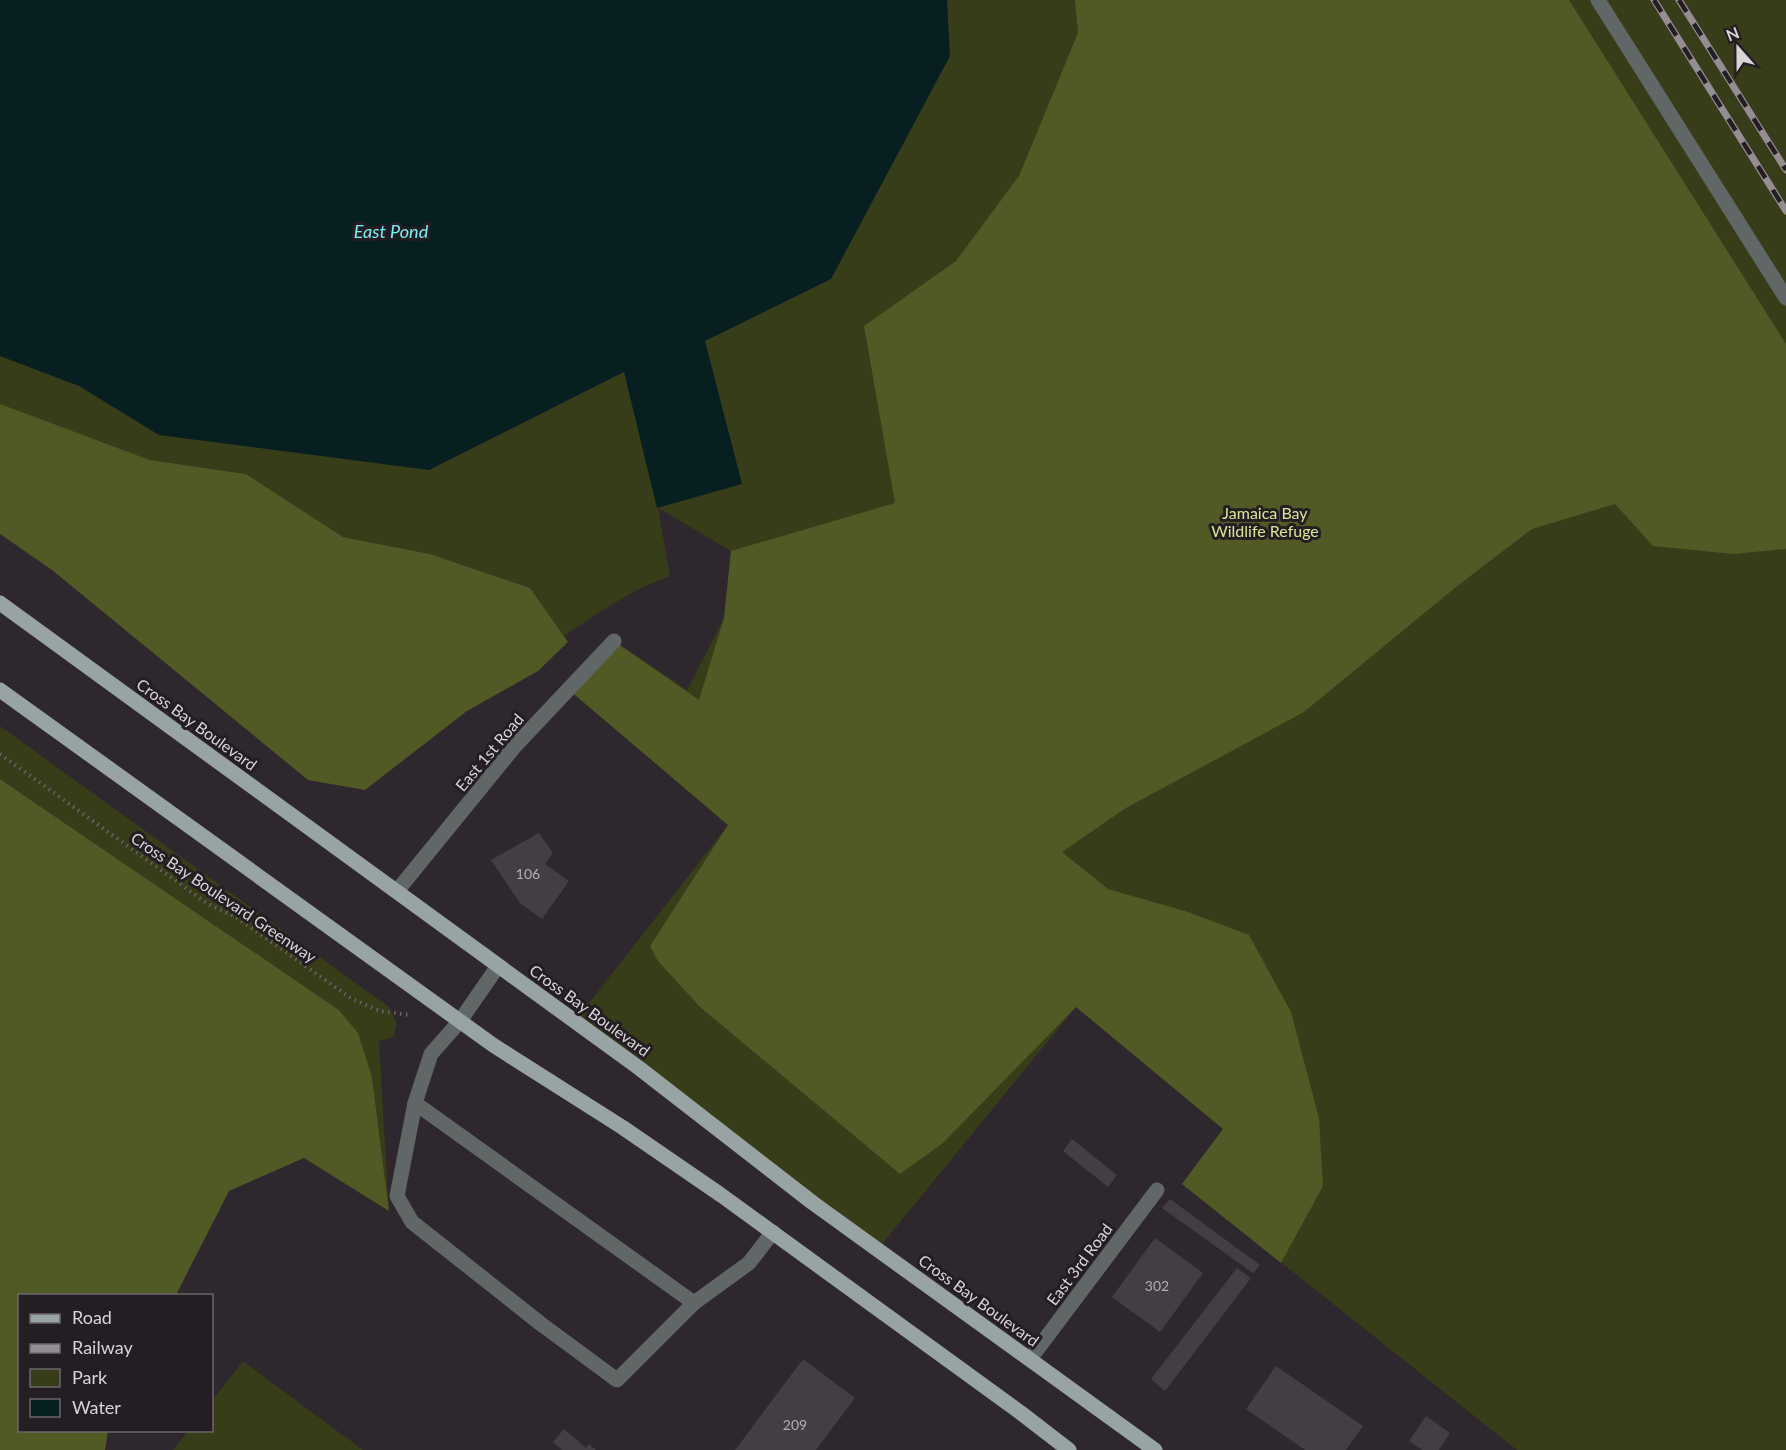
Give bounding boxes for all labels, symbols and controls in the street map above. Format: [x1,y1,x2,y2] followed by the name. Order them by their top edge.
[1708,18,1768,78] north arrow
[1723,22,1742,45] text: N
[354,220,429,242] water label: East Pond
[1211,503,1319,540] park label: Jamaica Bay Wildlife Refuge
[133,674,261,774] street label: Cross Bay Boulevard
[451,709,527,795] street label: East 1st Road
[128,828,321,967] street label: Cross Bay Boulevard Greenway
[516,865,540,882] house number: 106
[526,960,654,1060] street label: Cross Bay Boulevard
[1042,1219,1116,1309] street label: East 3rd Road
[915,1250,1043,1350] street label: Cross Bay Boulevard
[1145,1277,1169,1294] house number: 302
[18,1294,213,1432] legend
[72,1306,112,1328] text: Road
[72,1336,133,1358] text: Railway
[72,1366,108,1388] text: Park
[72,1396,121,1418] text: Water
[783,1416,807,1433] house number: 209

